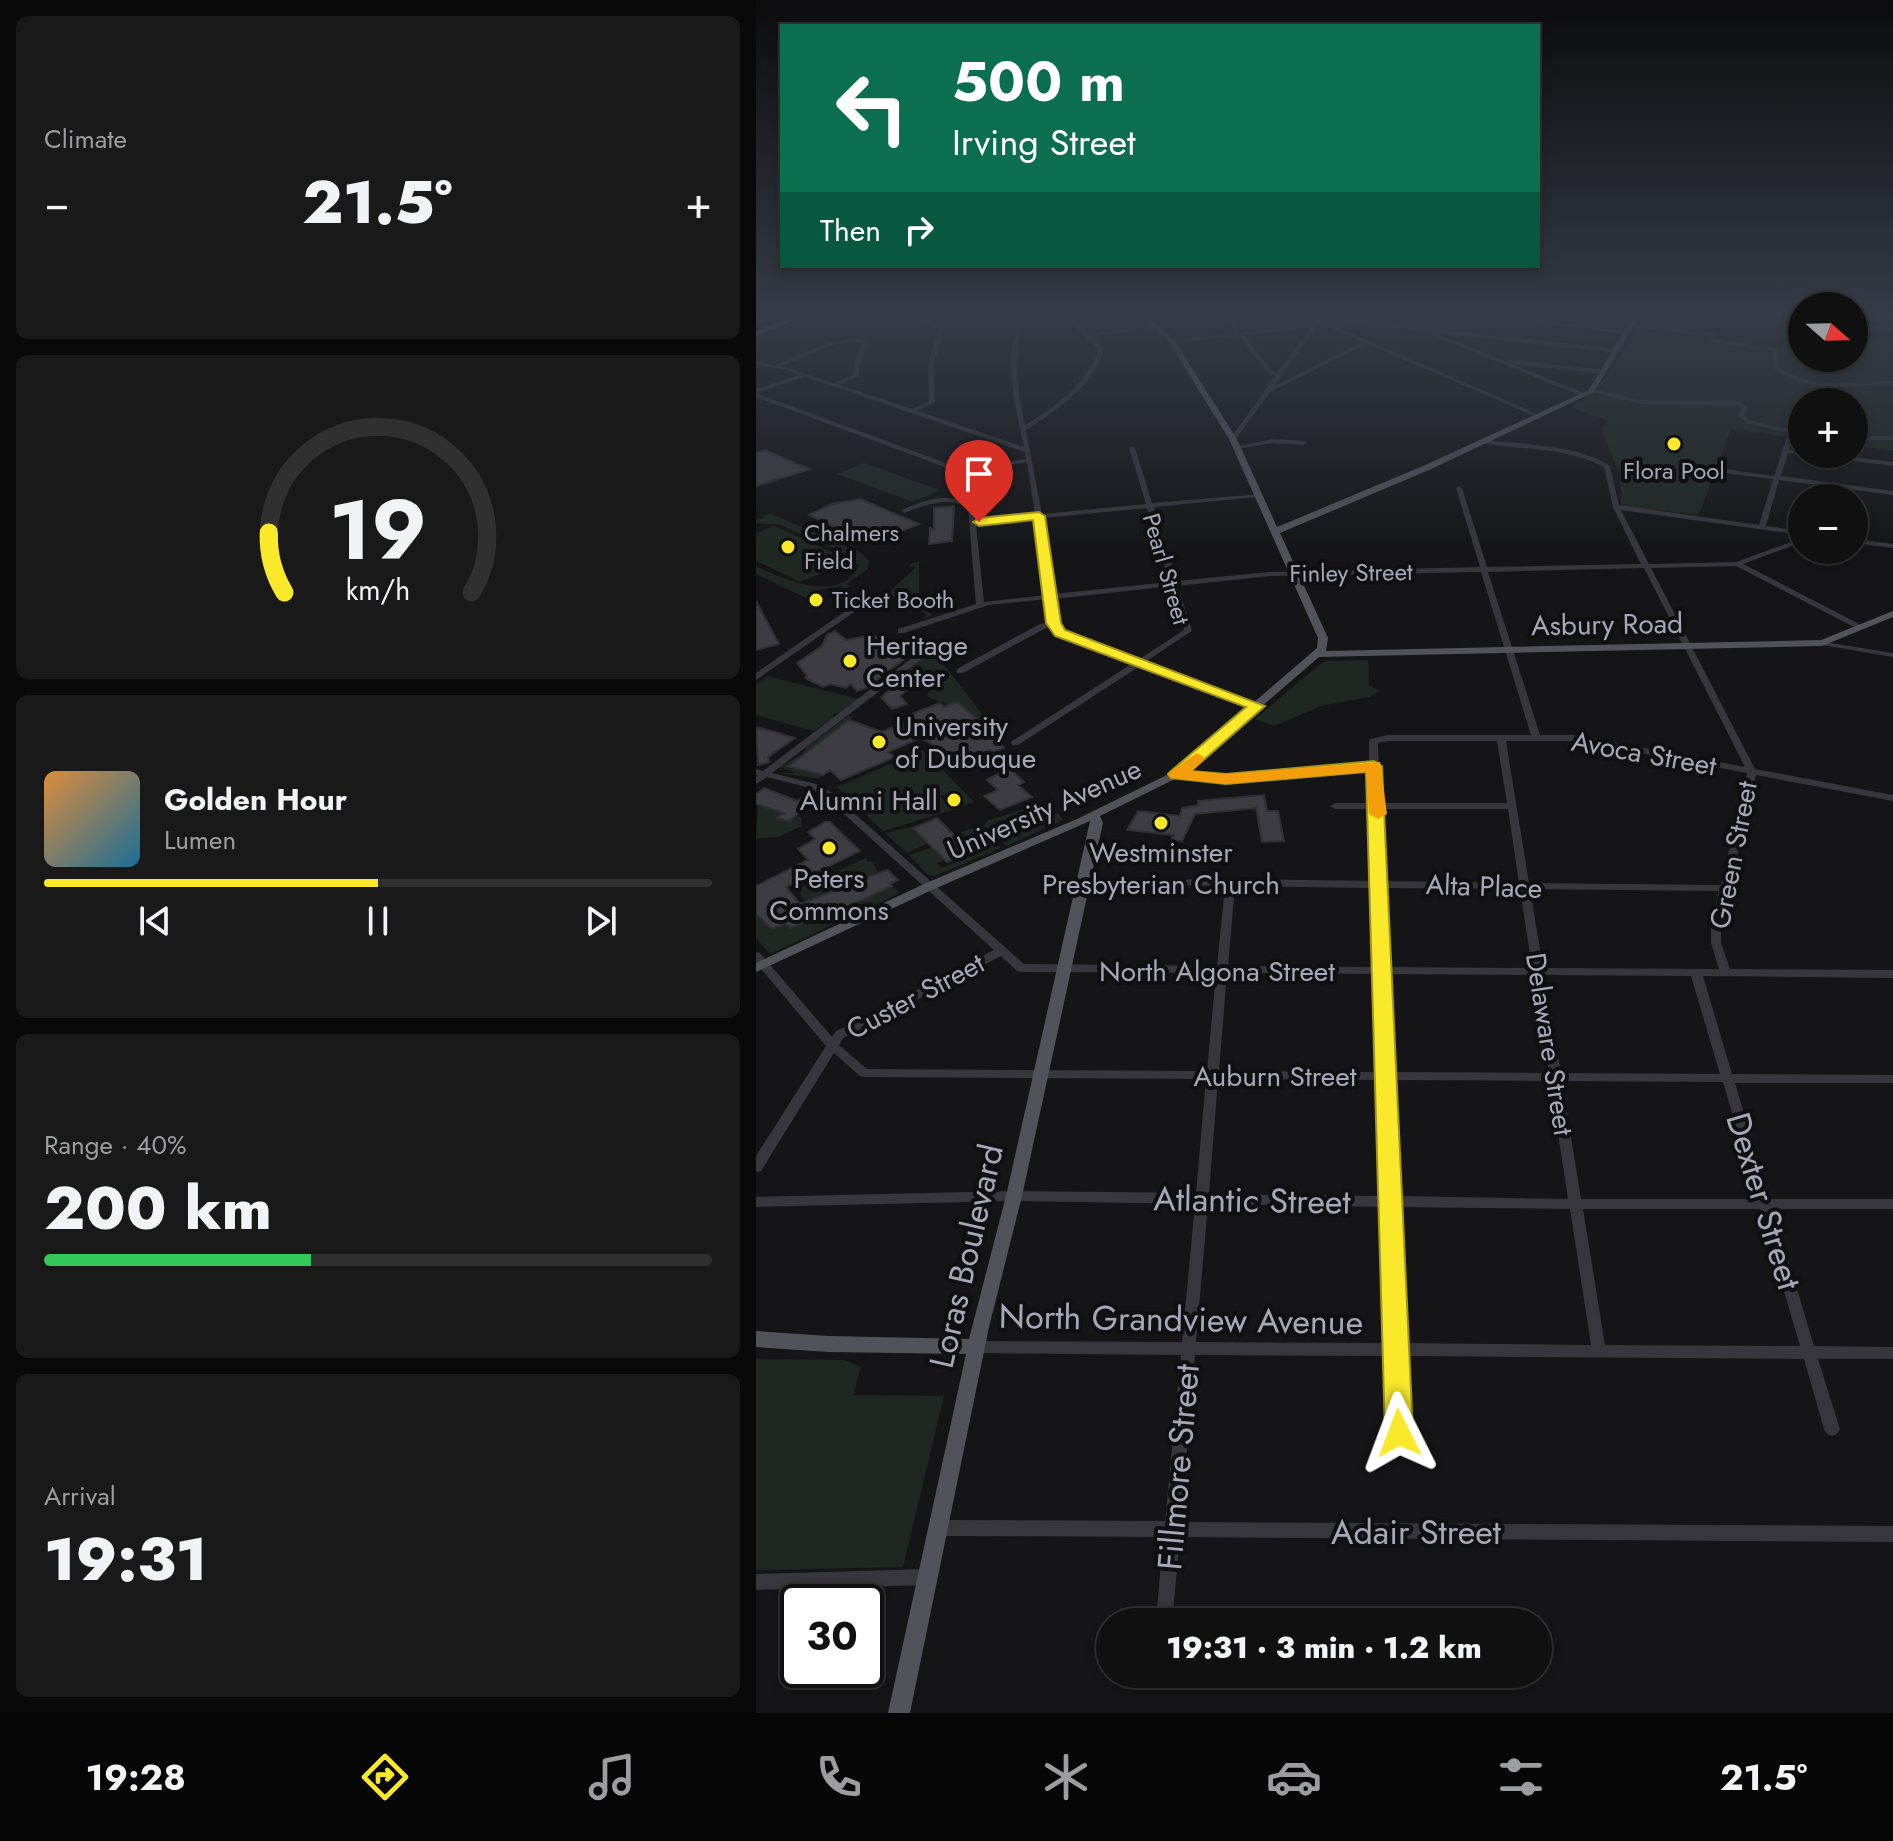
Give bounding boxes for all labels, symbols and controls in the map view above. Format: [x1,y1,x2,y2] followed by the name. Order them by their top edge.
[952,41,1125,122] text: 500 m
[820,56,924,160] icon: left
[952,116,1136,168] text: Irving Street
[44,120,127,158] text: Climate
[302,159,453,246] text: 21.5°
[44,171,70,235] text: −
[685,171,712,235] text: +
[897,208,941,252] icon: right
[820,209,881,252] text: Then
[1788,292,1868,372] north arrow
[1788,292,1868,564] map controls
[1788,388,1868,468] button: +
[1665,435,1683,453] marker: Flora Pool
[945,440,1013,522] pin
[957,452,1001,496] icon: arrive
[1623,453,1725,488] place label: Flora Pool
[329,470,427,590] text: 19
[1788,484,1868,564] button: −
[1134,509,1199,629] street label: Pearl Street
[804,515,899,578] place label: Chalmers Field
[779,538,797,556] marker: Chalmers Field
[1289,554,1413,591] street label: Finley Street
[346,569,410,611] text: km/h
[832,582,954,617] place label: Ticket Booth
[807,591,825,609] marker: Ticket Booth
[1531,603,1683,646] street label: Asbury Road
[866,625,968,698] place label: Heritage Center
[841,652,859,670] marker: Heritage Center
[895,706,1036,779] place label: University of Dubuque
[1568,721,1720,786] street label: Avoca Street
[870,733,888,751] marker: University of Dubuque
[941,748,1148,871] street label: University Avenue
[1699,777,1768,932] street label: Green Street
[164,778,347,821] text: Golden Hour
[800,780,938,821] place label: Alumni Hall
[945,791,963,809] marker: Alumni Hall
[1152,814,1170,832] marker: Westminster Presbyterian Church
[164,821,236,859] text: Lumen
[1042,832,1280,905] place label: Westminster Presbyterian Church
[820,839,838,857] marker: Peters Commons
[769,858,889,931] place label: Peters Commons
[1425,864,1543,909] street label: Alta Place
[133,899,177,943] icon: previous
[356,899,400,943] icon: pause
[579,899,623,943] icon: next
[839,943,992,1050] street label: Custer Street
[1515,950,1584,1139] street label: Delaware Street
[1099,951,1335,992] street label: North Algona Street
[1194,1056,1357,1097] street label: Auburn Street
[1713,1106,1814,1296] street label: Dexter Street
[44,1126,187,1164] text: Range · 40%
[917,1139,1016,1373] street label: Loras Boulevard
[44,1165,272,1252] text: 200 km
[1153,1174,1351,1227] street label: Atlantic Street
[998,1292,1364,1347] street label: North Grandview Avenue
[1145,1362,1212,1572] street label: Fillmore Street
[1357,1391,1441,1475] position arrow
[44,1477,116,1515] text: Arrival
[1331,1508,1501,1557] street label: Adair Street
[44,1516,207,1603] text: 19:31
[780,1584,884,1688] speed limit sign: 30
[1166,1626,1482,1669] text: 19:31 · 3 min · 1.2 km
[357,1749,413,1805] icon: directions
[584,1749,640,1805] icon: music
[811,1749,867,1805] icon: phone
[1038,1749,1094,1805] icon: climate
[1266,1749,1322,1805] icon: car
[1493,1749,1549,1805] icon: filters
[86,1751,186,1803] text: 19:28
[1720,1751,1807,1803] text: 21.5°

